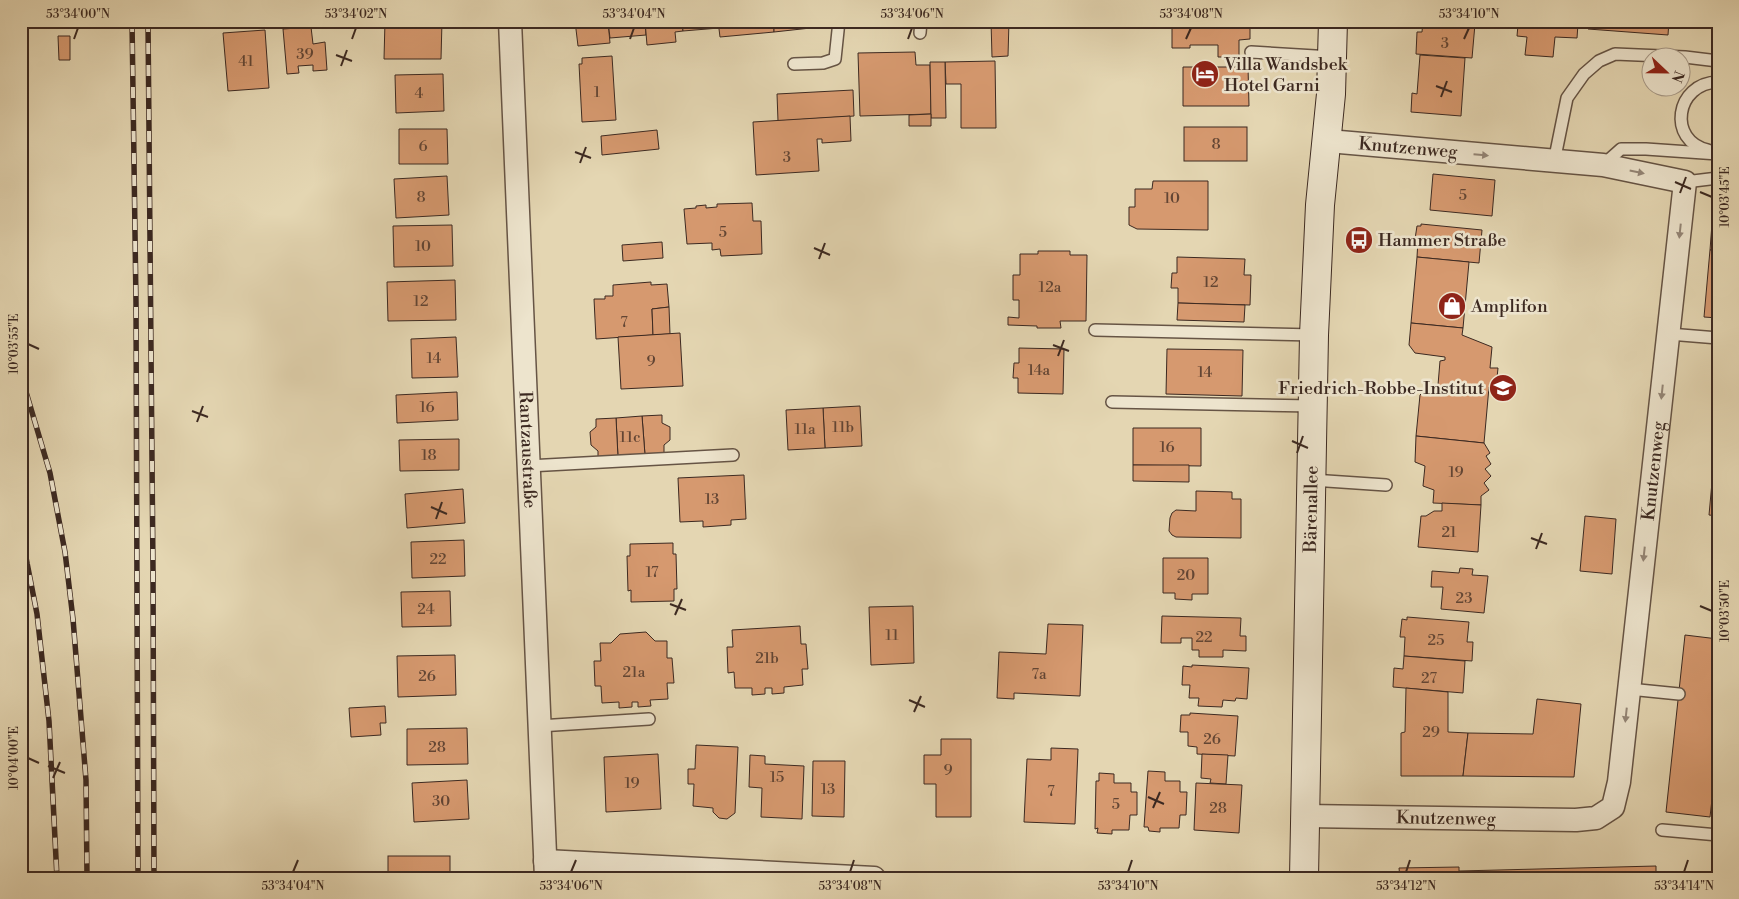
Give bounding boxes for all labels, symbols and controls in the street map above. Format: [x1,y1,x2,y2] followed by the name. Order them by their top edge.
[46,7,110,22] text: 53°34'00"N
[325,7,387,22] text: 53°34'02"N
[602,7,666,22] text: 53°34'04"N
[880,7,944,22] text: 53°34'06"N
[1159,7,1223,22] text: 53°34'08"N
[1439,7,1499,22] text: 53°34'10"N
[1441,34,1449,53] house number: 3
[296,45,314,64] house number: 39
[1642,48,1692,98] north arrow
[238,52,254,71] house number: 41
[1223,53,1349,97] place label: Villa Wandsbek Hotel Garni
[1190,59,1220,89] hotel icon: Villa Wandsbek Hotel Garni
[1667,68,1688,85] text: N
[594,83,601,102] house number: 1
[415,84,424,103] house number: 4
[1357,132,1459,164] street label: Knutzenweg
[1211,135,1221,154] house number: 8
[418,137,428,156] house number: 6
[783,148,791,167] house number: 3
[1473,151,1489,159] one-way arrow
[1718,166,1733,228] text: 10°03'45"E
[1630,169,1646,177] one-way arrow
[1459,186,1467,205] house number: 5
[416,188,426,207] house number: 8
[1164,189,1180,208] house number: 10
[719,223,727,242] house number: 5
[1676,223,1684,239] one-way arrow
[1344,225,1374,255] bus stop icon: Hammer Straße
[1378,229,1506,252] place label: Hammer Straße
[415,237,431,256] house number: 10
[1203,273,1219,292] house number: 12
[1039,278,1062,297] house number: 12a
[1437,291,1467,321] shop icon: Amplifon
[413,292,429,311] house number: 12
[1470,295,1548,318] place label: Amplifon
[620,313,628,332] house number: 7
[7,314,22,374] text: 10°03'55"E
[427,349,441,368] house number: 14
[646,352,656,371] house number: 9
[1028,361,1051,380] house number: 14a
[1198,363,1212,382] house number: 14
[1488,373,1518,403] school or university icon: Friedrich-Robbe-Institut
[1278,377,1485,400] place label: Friedrich-Robbe-Institut
[1658,384,1666,400] one-way arrow
[514,390,542,509] street label: Rantzaustraße
[419,398,435,417] house number: 16
[832,418,854,437] house number: 11b
[794,420,816,439] house number: 11a
[1636,420,1670,522] street label: Knutzenweg
[620,428,641,447] house number: 11c
[1159,438,1175,457] house number: 16
[421,446,437,465] house number: 18
[1448,463,1464,482] house number: 19
[1298,465,1323,554] street label: Bärenallee
[705,490,719,509] house number: 13
[1441,523,1457,542] house number: 21
[1640,546,1648,562] one-way arrow
[429,550,447,569] house number: 22
[645,563,659,582] house number: 17
[1177,566,1195,585] house number: 20
[1718,580,1733,642] text: 10°03'50"E
[1456,589,1472,608] house number: 23
[417,600,435,619] house number: 24
[885,626,899,645] house number: 11
[1195,628,1213,647] house number: 22
[1428,631,1444,650] house number: 25
[755,649,779,668] house number: 21b
[623,663,646,682] house number: 21a
[1031,665,1047,684] house number: 7a
[418,667,436,686] house number: 26
[1421,669,1437,688] house number: 27
[1622,707,1630,723] one-way arrow
[1422,723,1440,742] house number: 29
[7,726,22,790] text: 10°04'00"E
[1203,730,1221,749] house number: 26
[428,738,446,757] house number: 28
[943,761,953,780] house number: 9
[770,768,784,787] house number: 15
[624,774,640,793] house number: 19
[821,780,835,799] house number: 13
[1047,782,1055,801] house number: 7
[432,792,450,811] house number: 30
[1112,795,1120,814] house number: 5
[1209,799,1227,818] house number: 28
[1396,806,1497,830] street label: Knutzenweg
[261,879,325,894] text: 53°34'04"N
[539,879,603,894] text: 53°34'06"N
[818,879,882,894] text: 53°34'08"N
[1098,879,1158,894] text: 53°34'10"N
[1376,879,1436,894] text: 53°34'12"N
[1654,879,1714,894] text: 53°34'14"N

